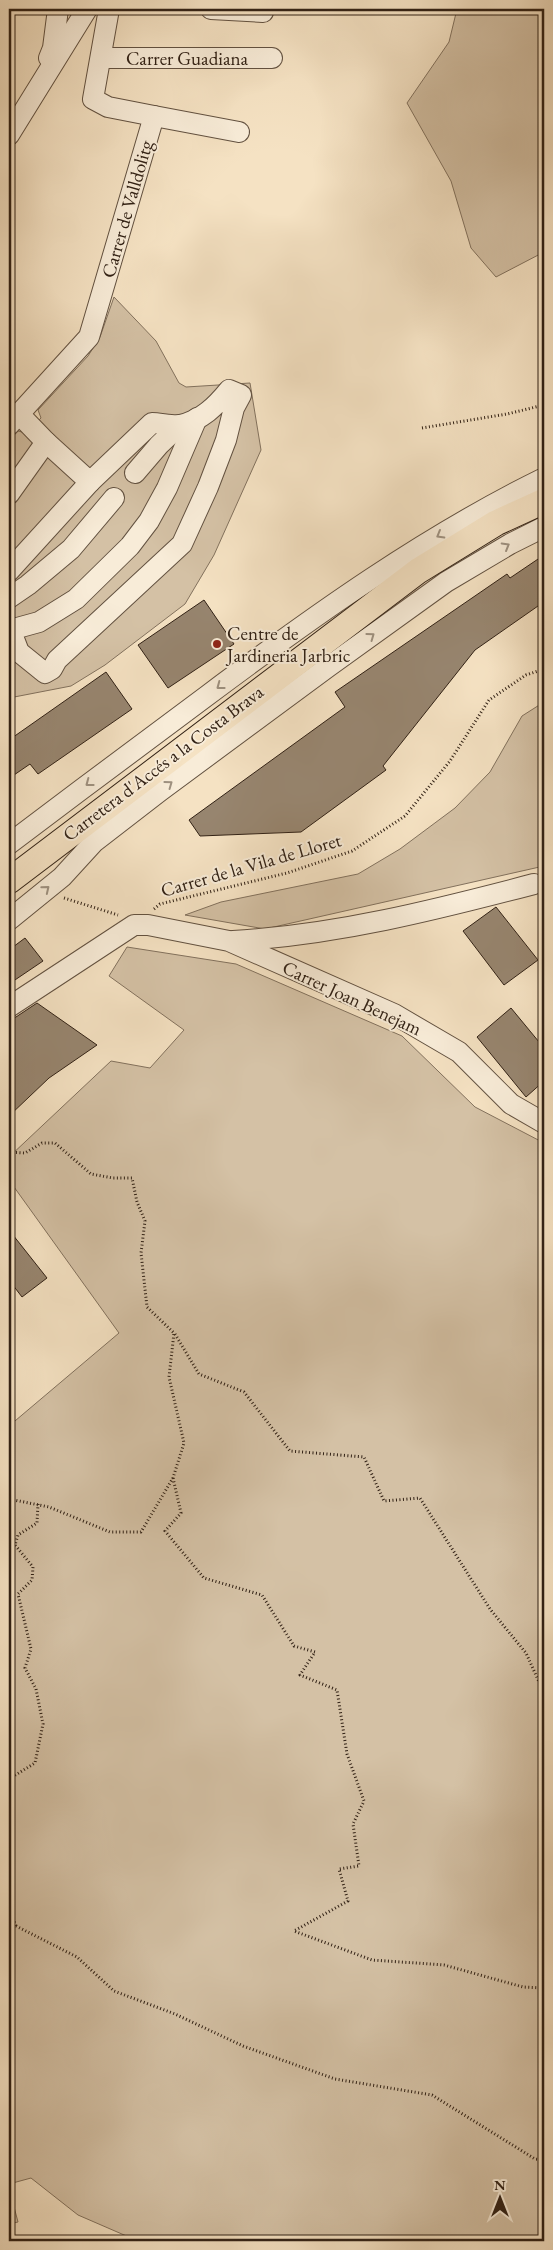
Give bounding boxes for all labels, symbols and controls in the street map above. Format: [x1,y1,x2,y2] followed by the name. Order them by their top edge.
[126,46,249,71] street label: Carrer Guadiana
[95,137,159,281] street label: Carrer de Valldolitg
[437,529,446,539] one-way arrow
[501,542,510,552] one-way arrow
[225,621,351,668] place label: Centre de Jardineria Jarbric
[365,633,375,642] one-way arrow
[211,638,223,650] marker: Centre de Jardineria Jarbric
[58,679,269,847] street label: Carretera d'Accés a la Costa Brava
[217,681,226,689] one-way arrow
[86,778,95,786] one-way arrow
[163,781,173,790] one-way arrow
[158,827,344,903] street label: Carrer de la Vila de Lloret
[41,886,50,895] one-way arrow
[278,955,426,1041] street label: Carrer Joan Benejam
[476,2172,526,2222] north arrow
[494,2176,506,2194] text: N

